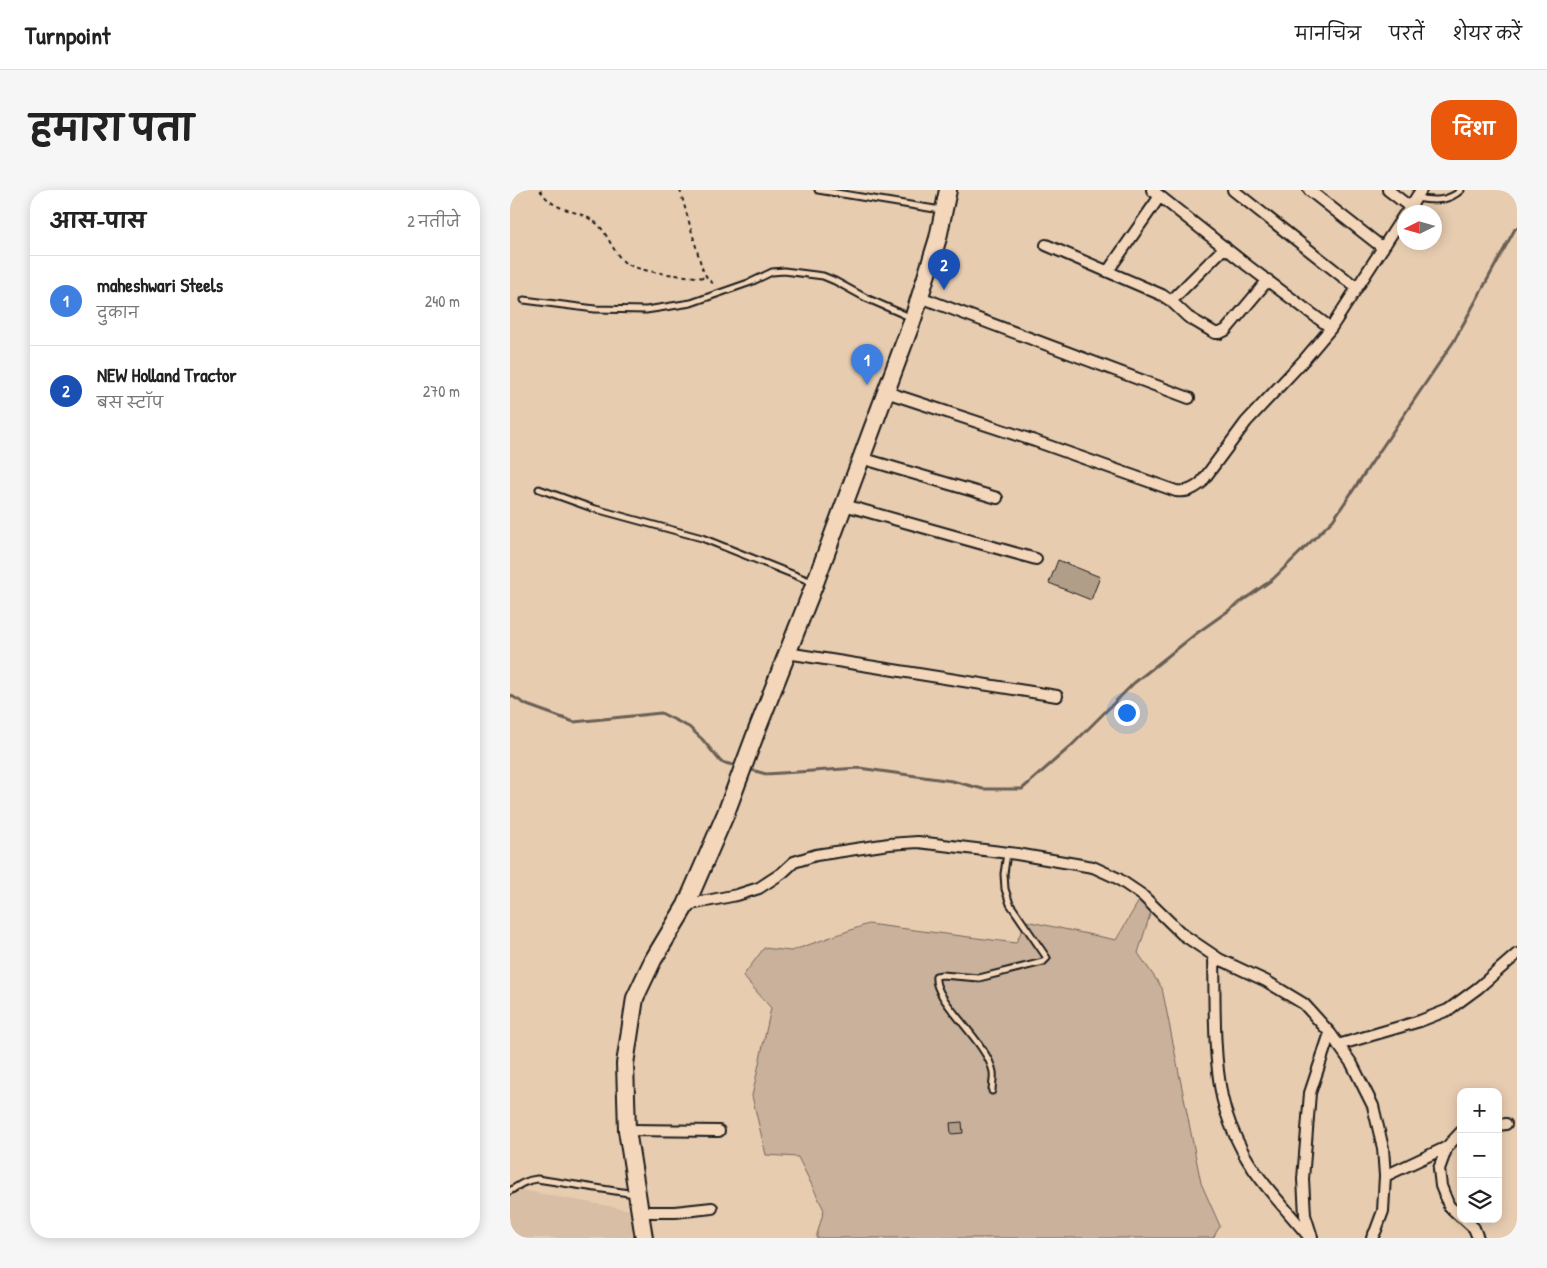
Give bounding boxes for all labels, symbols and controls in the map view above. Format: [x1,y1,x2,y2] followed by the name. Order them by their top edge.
[25,19,110,51] text: Turnpoint
[1295,21,1361,46] text: मानचित्र
[1389,21,1424,46] text: परतें
[1452,21,1522,46] text: शेयर करें
[1431,100,1517,160] button: दिशा
[30,104,194,151] text: हमारा पता
[1397,205,1442,250] north arrow
[50,206,146,235] text: आस-पास
[407,210,460,232] text: 2 नतीजे
[928,249,960,290] pin: 2
[97,272,223,298] text: maheshwari Steels
[63,290,69,312] text: 1
[425,290,460,312] text: 240 m
[97,301,139,323] text: दुकान
[851,344,883,385] pin: 1
[97,362,237,388] text: NEW Holland Tractor
[62,380,70,402] text: 2
[423,380,460,402] text: 270 m
[97,391,163,413] text: बस स्टॉप
[1114,700,1140,726] your location
[1457,1088,1502,1223] map controls
[1457,1088,1502,1133] button: +
[1457,1133,1502,1178] button: −
[1457,1178,1502,1223] button: layers

